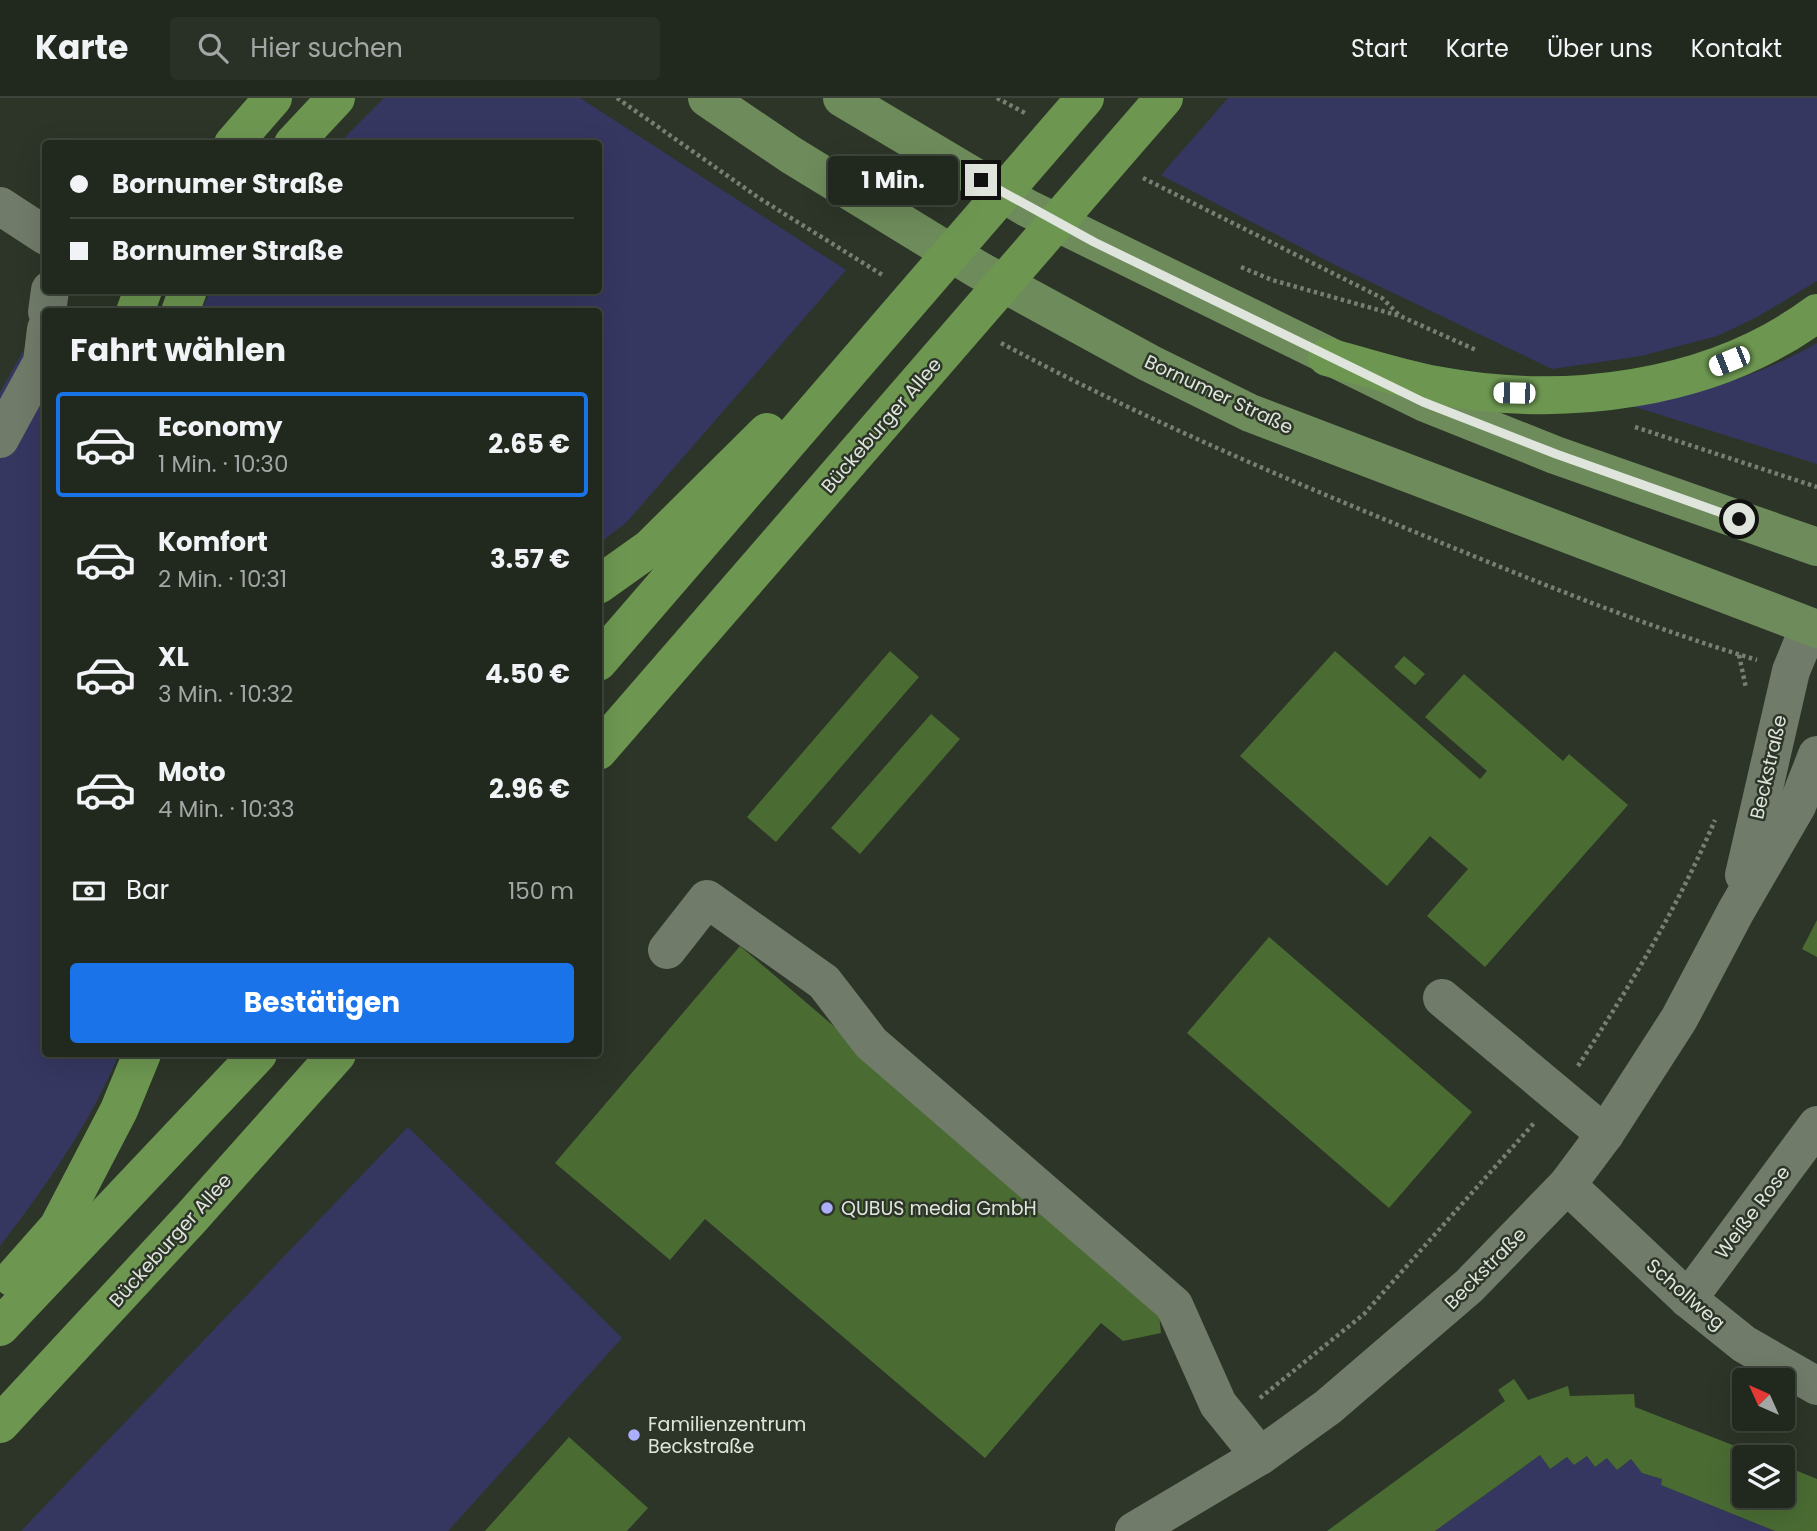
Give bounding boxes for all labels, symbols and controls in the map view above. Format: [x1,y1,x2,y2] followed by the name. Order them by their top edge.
[170,17,660,80] search box
[35,24,128,71] text: Karte
[194,29,232,67] icon: search
[250,30,403,66] text: Hier suchen
[1351,32,1408,65] text: Start
[1446,32,1509,65] text: Karte
[1547,32,1653,65] text: Über uns
[1691,32,1782,65] text: Kontakt
[827,155,956,204] callout: 1 Min.
[861,164,925,196] text: 1 Min.
[965,164,997,196] route end
[112,166,343,202] text: Bornumer Straße
[112,233,343,269] text: Bornumer Straße
[70,327,286,372] text: Fahrt wählen
[1706,343,1753,379] car
[1140,348,1298,441] street label: Bornumer Straße
[815,352,948,499] street label: Bückeburger Allee
[1493,382,1536,404] car
[158,409,282,445] text: Economy
[74,413,137,476] icon: car
[488,426,570,462] text: 2.65 €
[158,448,288,480] text: 1 Min. · 10:30
[1723,503,1755,535] route start
[158,524,268,560] text: Komfort
[74,528,137,591] icon: car
[490,541,570,577] text: 3.57 €
[158,563,287,595] text: 2 Min. · 10:31
[158,639,189,675] text: XL
[74,643,137,706] icon: car
[485,656,570,692] text: 4.50 €
[158,678,293,710] text: 3 Min. · 10:32
[1743,712,1794,822] street label: Beckstraße
[158,754,226,790] text: Moto
[74,758,137,821] icon: car
[489,771,570,807] text: 2.96 €
[158,793,295,825] text: 4 Min. · 10:33
[70,872,108,910] icon: cash
[126,872,169,908] text: Bar
[508,875,574,907] text: 150 m
[70,963,574,1043] button: Bestätigen
[1708,1160,1796,1264] street label: Weiße Rose
[103,1168,238,1313] street label: Bückeburger Allee
[841,1195,1037,1222] place label: QUBUS media GmbH
[819,1200,835,1216] marker: QUBUS media GmbH
[1438,1221,1532,1315] street label: Beckstraße
[1640,1253,1731,1336] street label: Schollweg
[1732,1368,1796,1432] north arrow
[1732,1368,1795,1508] map controls
[648,1411,806,1460] place label: Familienzentrum Beckstraße
[626,1427,642,1443] marker: Familienzentrum Beckstraße
[1732,1445,1795,1508] button: layers

